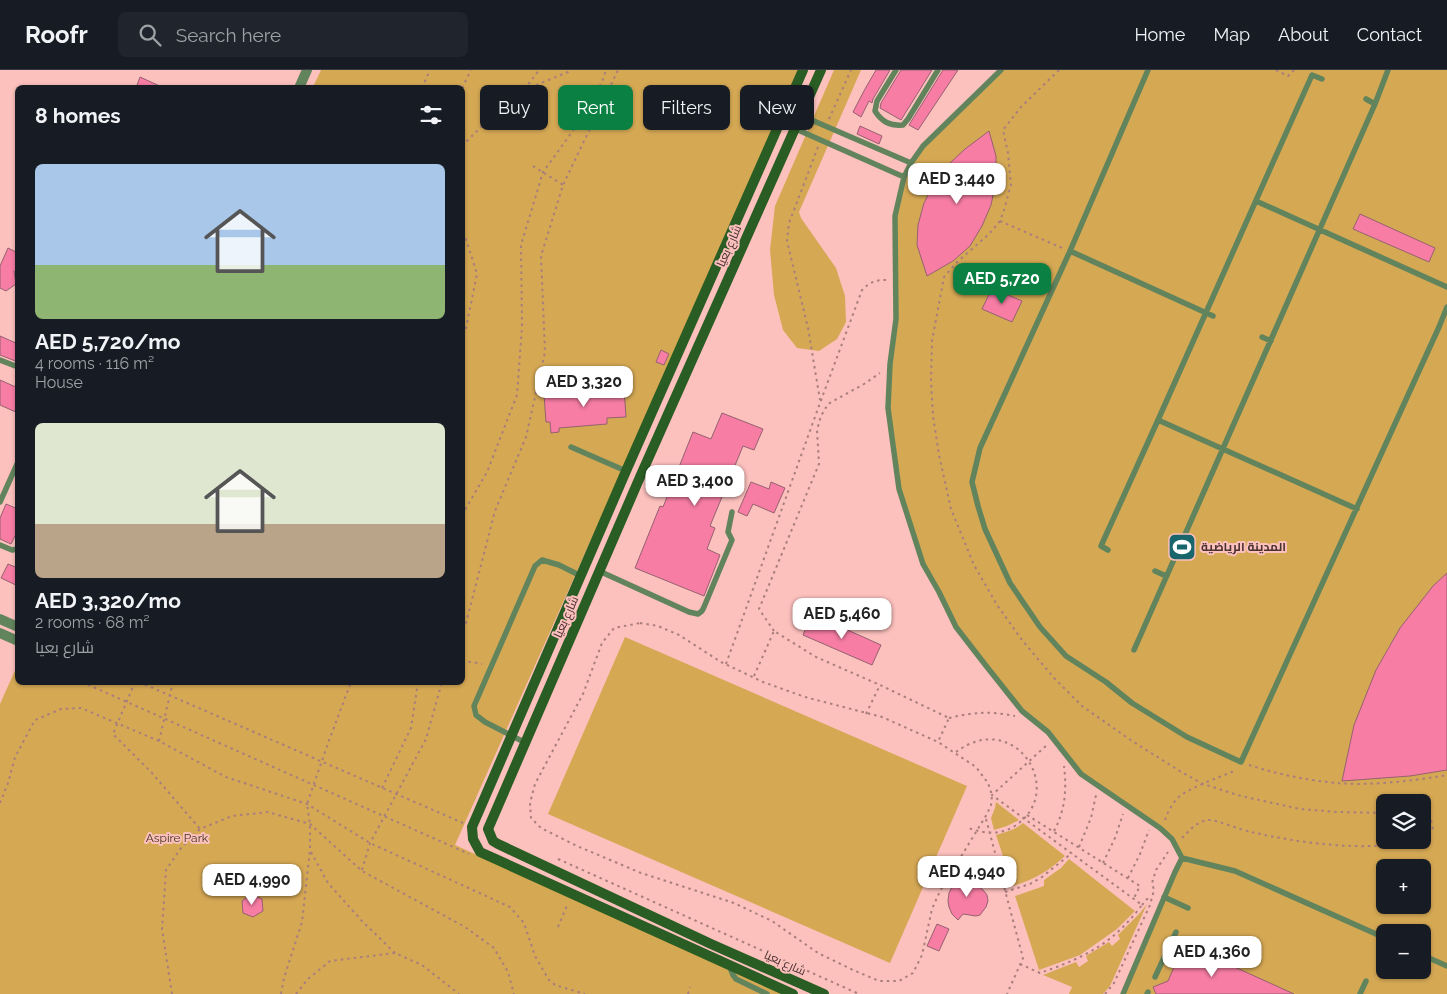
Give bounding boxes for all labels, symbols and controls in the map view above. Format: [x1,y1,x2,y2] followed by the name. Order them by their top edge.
[118,12,468,57] search box
[25,20,88,49] text: Roofr
[136,21,164,49] icon: search
[176,24,281,46] text: Search here
[1134,24,1185,45] text: Home
[1213,24,1250,45] text: Map
[1278,24,1329,45] text: About
[1357,24,1422,45] text: Contact
[480,85,548,130] chip: Buy
[558,85,633,130] chip: Rent
[643,85,730,130] chip: Filters
[740,85,814,130] chip: New
[417,101,445,129] icon: filters
[35,103,121,128] text: 8 homes
[900,162,1014,205] pin: AED 3,440
[919,169,995,188] text: AED 3,440
[195,196,285,286] icon: home
[714,223,745,269] street label: شارع بعيا
[945,262,1059,305] pin: AED 5,720
[964,269,1040,288] text: AED 5,720
[35,329,180,354] text: AED 5,720/mo
[35,354,154,373] text: 4 rooms · 116 m²
[527,366,641,408] pin: AED 3,320
[546,372,622,391] text: AED 3,320
[35,373,83,392] text: House
[195,456,285,546] icon: home
[638,464,752,507] pin: AED 3,400
[656,471,734,490] text: AED 3,400
[1167,532,1197,562] sports icon: المدينة الرياضية
[1201,540,1286,555] place label: المدينة الرياضية
[35,588,181,613] text: AED 3,320/mo
[551,594,582,640] street label: شارع بعيا
[785,598,899,640] pin: AED 5,460
[804,604,880,623] text: AED 5,460
[35,613,150,632] text: 2 rooms · 68 m²
[35,638,94,657] text: شارع بعيا
[1376,794,1431,979] map controls
[1376,794,1431,849] button: layers
[146,831,209,845] park label: Aspire Park
[910,856,1024,898] pin: AED 4,940
[1376,859,1431,914] button: +
[929,862,1005,881] text: AED 4,940
[195,864,309,906] pin: AED 4,990
[213,870,291,889] text: AED 4,990
[1376,924,1431,979] button: −
[1155,936,1269,978] pin: AED 4,360
[1174,942,1250,961] text: AED 4,360
[762,948,808,979] street label: شارع بعيا

